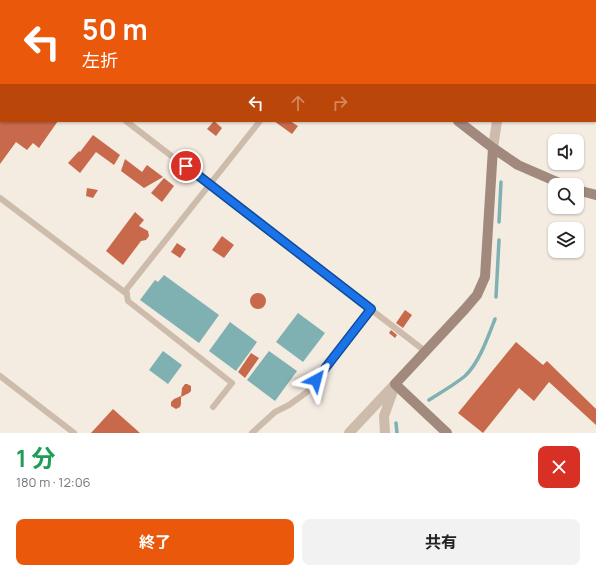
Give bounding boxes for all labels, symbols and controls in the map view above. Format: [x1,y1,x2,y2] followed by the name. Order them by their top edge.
[82,10,148,48] text: 50 m
[16,16,68,68] icon: left
[82,48,118,72] text: 左折
[245,92,267,114] icon: left
[287,92,309,114] icon: ahead
[329,92,351,114] icon: right
[548,134,584,258] map controls
[548,134,584,170] button: sound
[169,149,203,183] pin
[175,155,197,177] icon: arrive
[548,178,584,214] button: search
[548,222,584,258] button: layers
[295,359,337,401] position arrow
[16,441,55,474] text: 1 分
[538,446,580,488] button: close
[16,473,91,491] text: 180 m · 12:06
[16,519,294,565] button: 終了
[302,519,580,565] button: 共有

